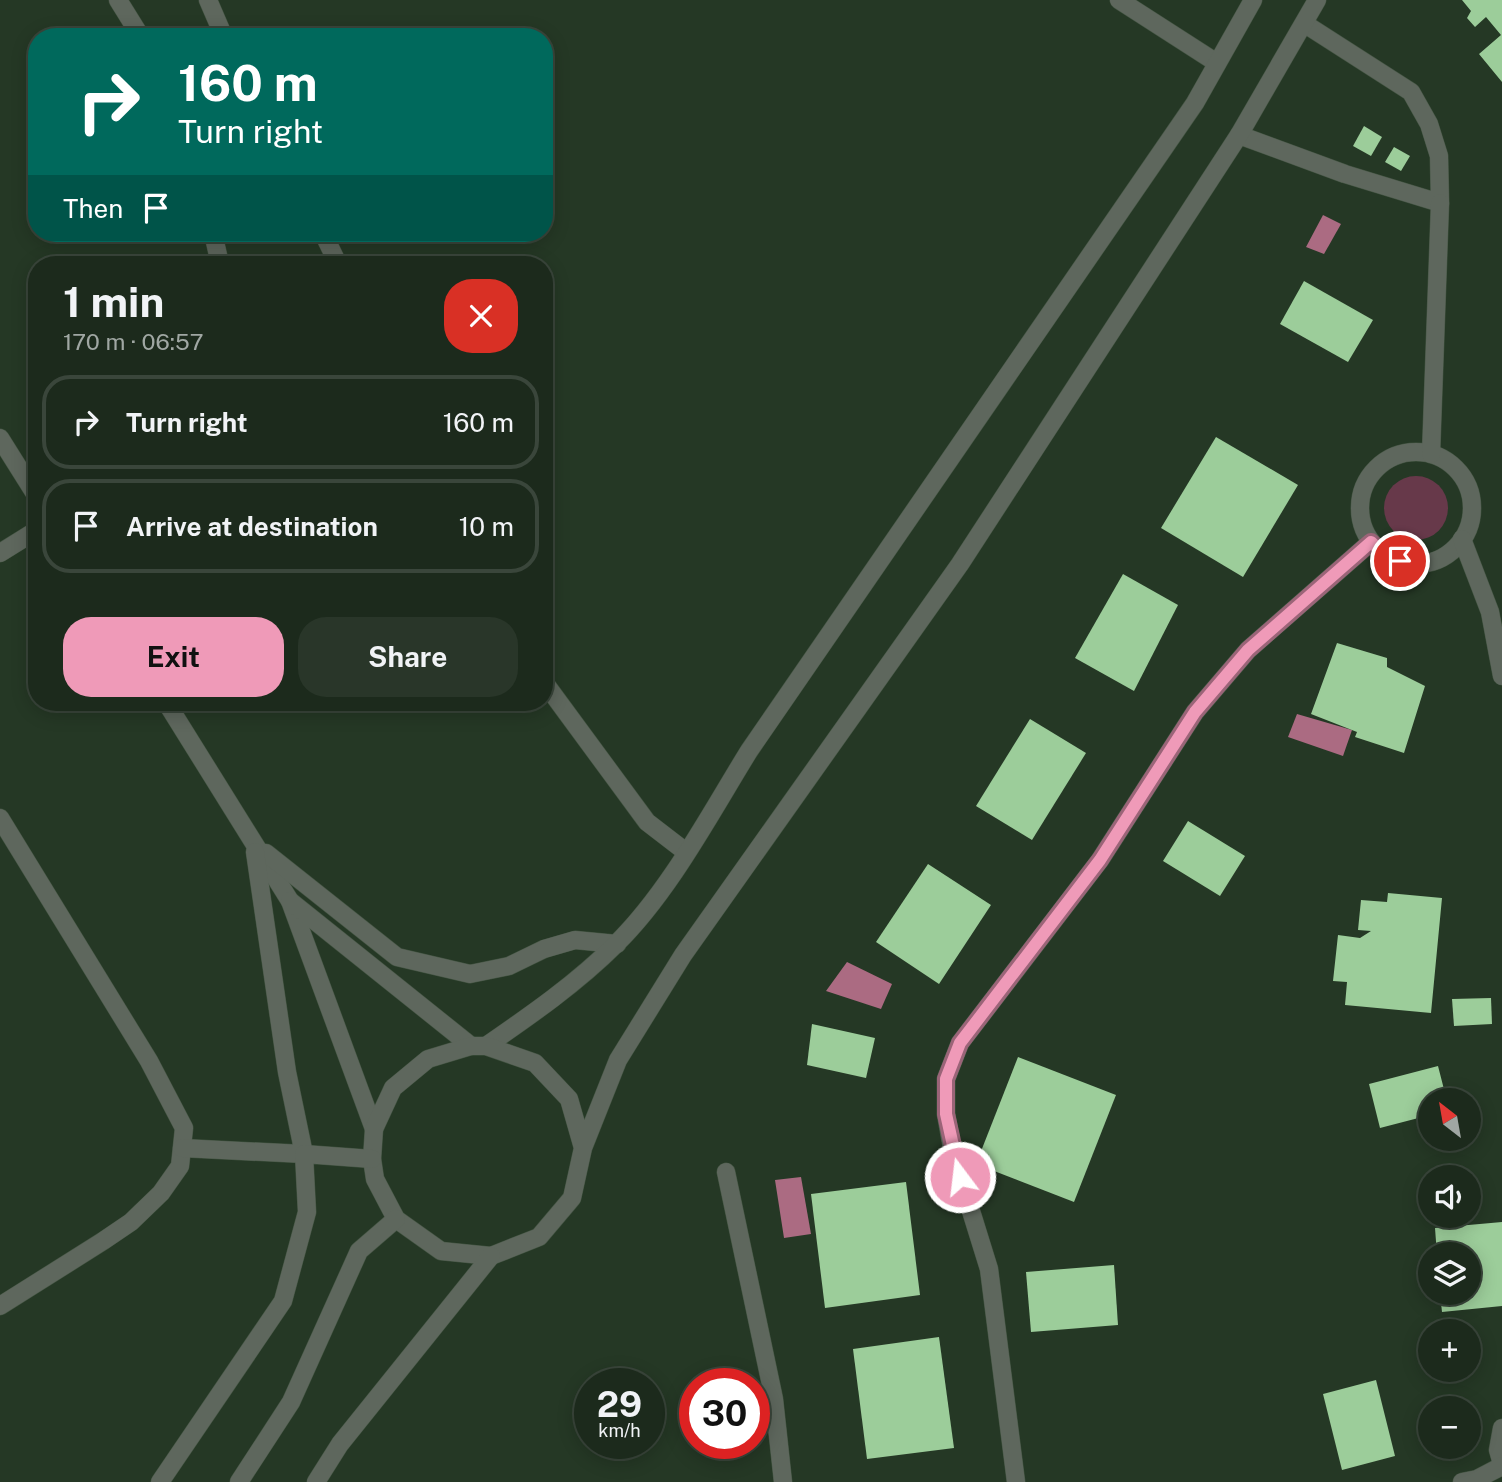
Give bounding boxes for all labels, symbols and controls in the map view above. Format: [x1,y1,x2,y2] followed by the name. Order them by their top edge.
[178,54,318,112] text: 160 m
[63,56,154,147] icon: right
[178,113,323,150] text: Turn right
[137,189,175,227] icon: arrive
[63,193,123,224] text: Then
[63,277,164,326] text: 1 min
[444,279,518,353] button: close
[63,328,204,355] text: 170 m · 06:57
[67,403,105,441] icon: right
[126,407,248,438] text: Turn right
[443,407,514,438] text: 160 m
[67,507,105,545] icon: arrive
[126,511,378,542] text: Arrive at destination
[459,511,514,542] text: 10 m
[1370,531,1430,591] pin
[1381,542,1419,580] icon: arrive
[63,617,284,697] button: Exit
[298,617,518,697] button: Share
[1418,1088,1480,1152] north arrow
[1418,1088,1481,1459] map controls
[923,1140,997,1214] position arrow
[1418,1165,1481,1228] button: sound
[1418,1242,1481,1305] button: layers
[1418,1319,1481,1382] button: +
[679,1368,770,1459] speed limit sign: 30
[597,1384,642,1425] text: 29
[1418,1396,1481,1459] button: −
[598,1420,641,1441] text: km/h

